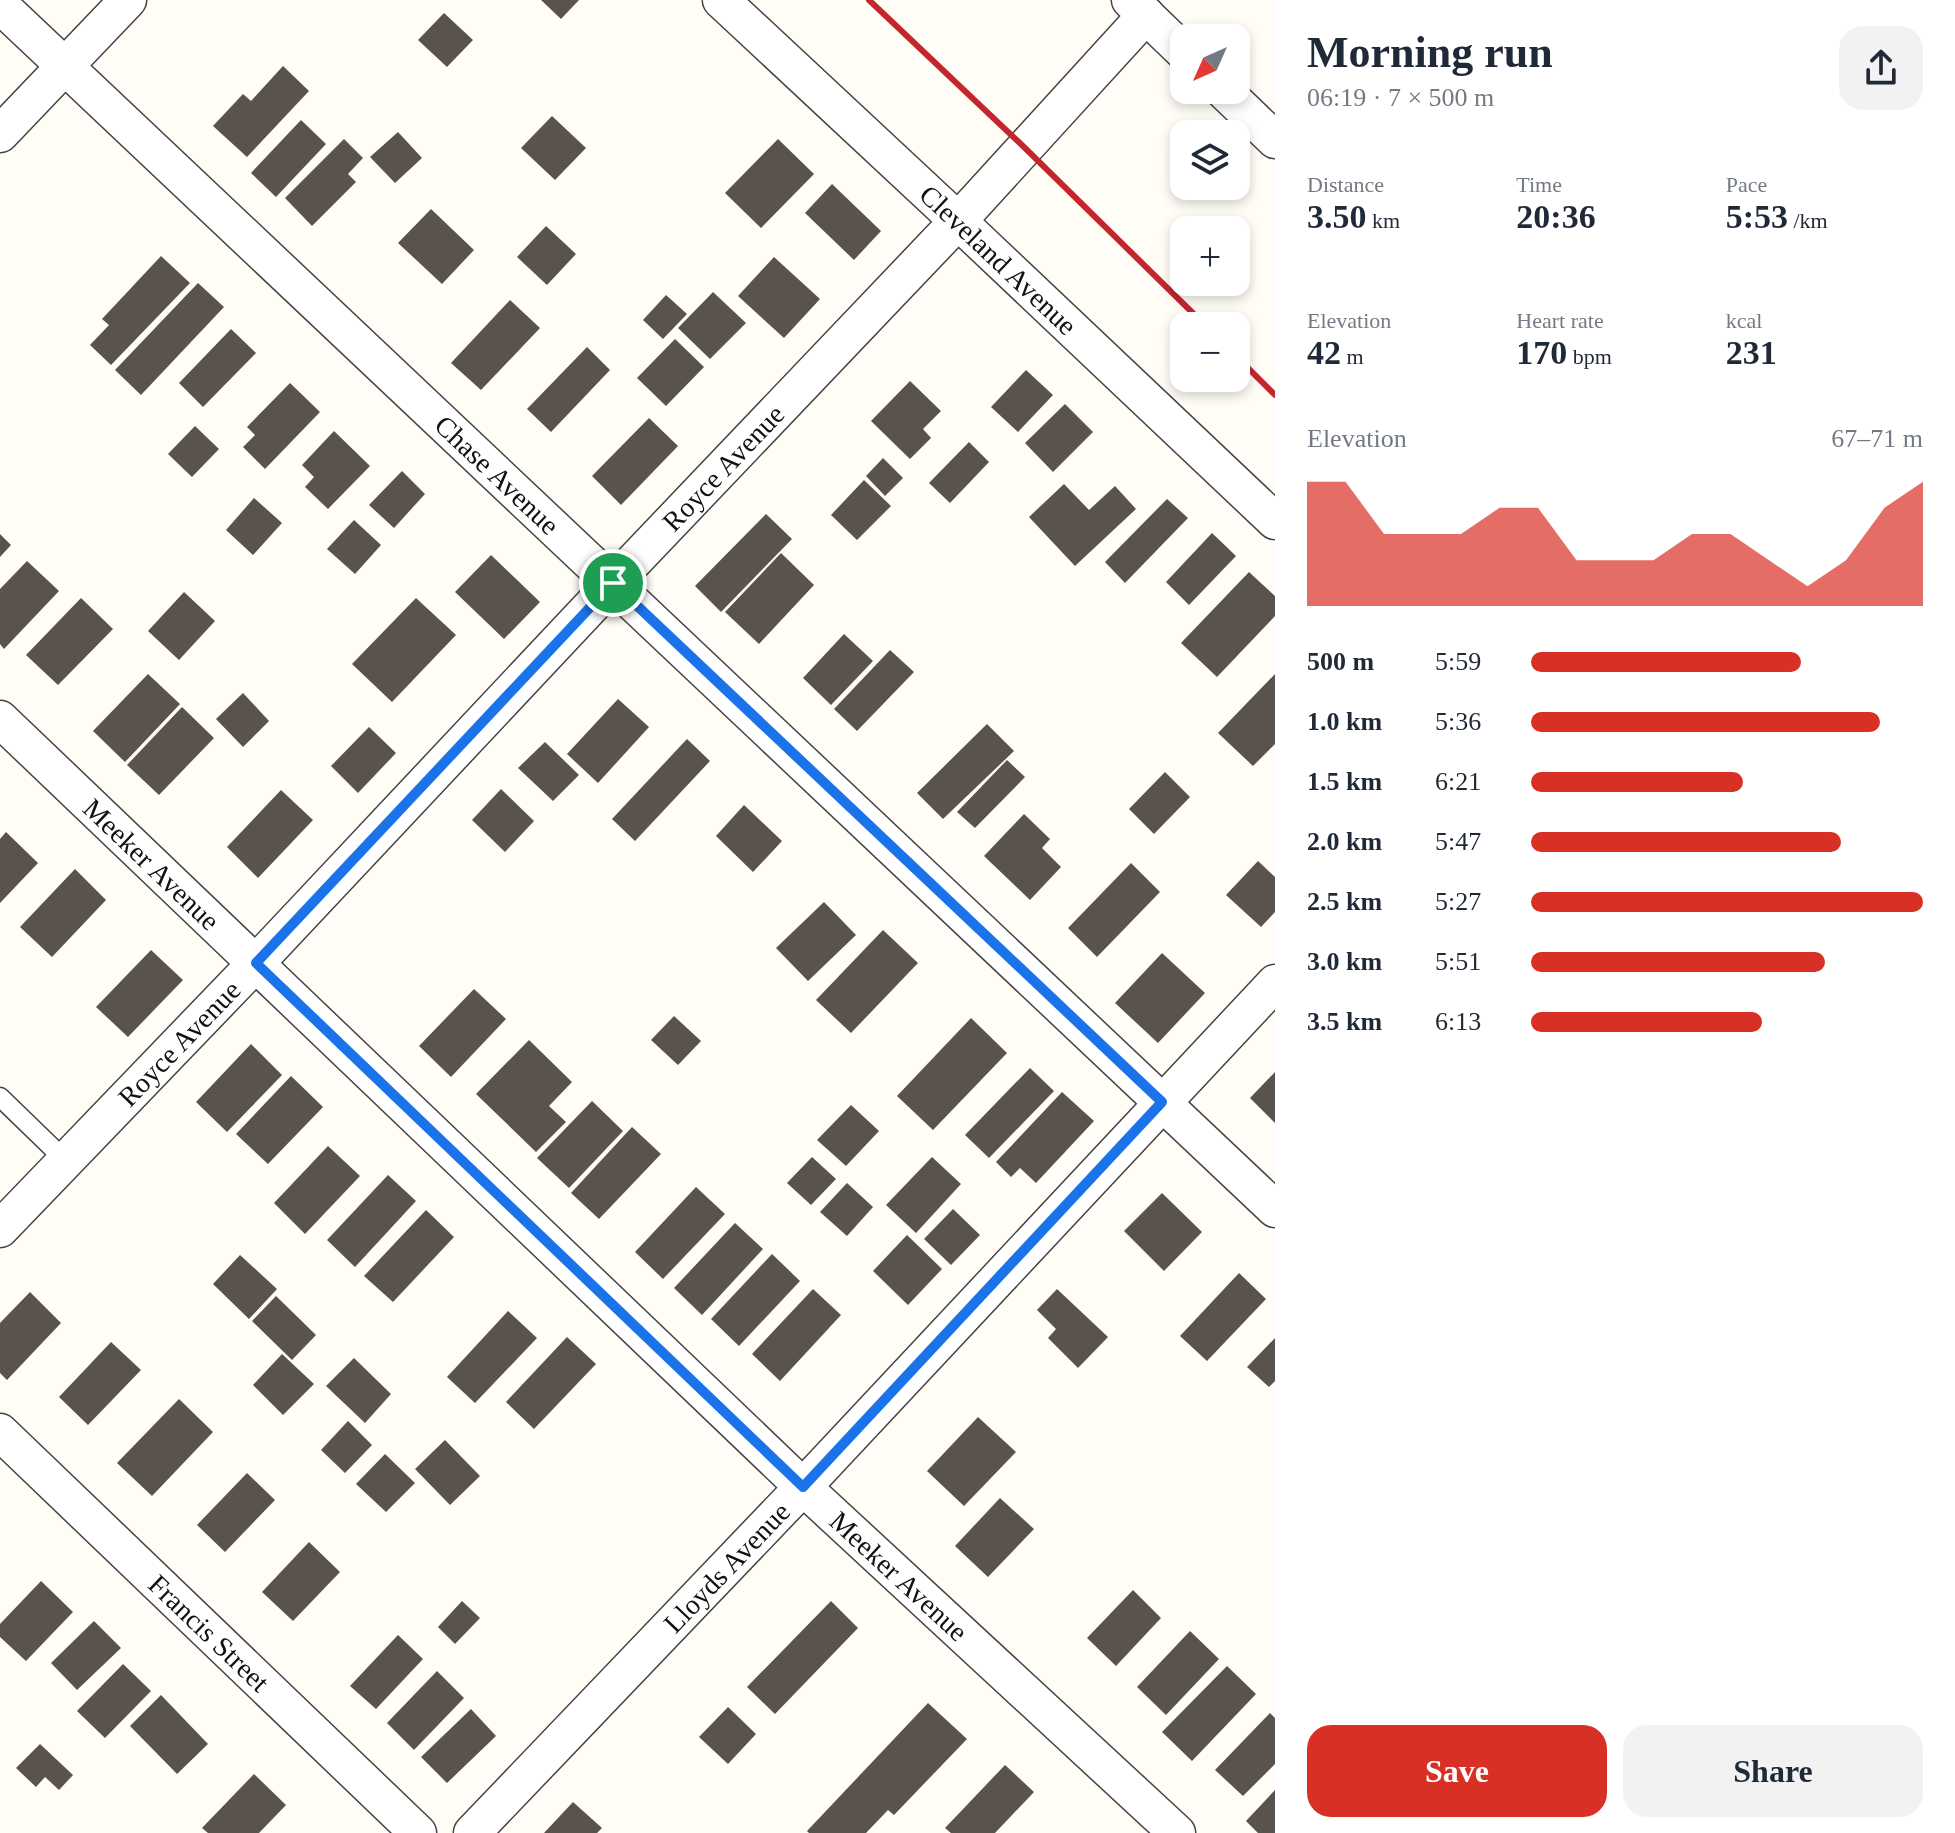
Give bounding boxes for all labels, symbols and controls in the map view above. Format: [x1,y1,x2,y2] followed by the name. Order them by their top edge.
[1170,24,1250,104] north arrow
[1170,24,1250,392] map controls
[1839,26,1923,110] button: share
[1307,28,1553,77] text: Morning run
[1307,83,1494,112] text: 06:19 · 7 × 500 m
[1170,120,1250,200] button: layers
[1307,172,1384,197] text: Distance
[1516,172,1562,197] text: Time
[1726,172,1767,197] text: Pace
[913,179,1083,341] street label: Cleveland Avenue
[1307,198,1367,235] text: 3.50
[1516,198,1596,235] text: 20:36
[1726,198,1788,235] text: 5:53
[1367,208,1400,233] text: km
[1788,208,1828,233] text: /km
[1170,216,1250,296] button: +
[1307,308,1391,333] text: Elevation
[1516,308,1604,333] text: Heart rate
[1726,308,1762,333] text: kcal
[1170,312,1250,392] button: −
[1307,334,1341,371] text: 42
[1516,334,1567,371] text: 170
[1726,334,1777,371] text: 231
[1341,344,1364,369] text: m
[1567,344,1612,369] text: bpm
[656,399,790,537] street label: Royce Avenue
[429,409,565,541] street label: Chase Avenue
[1307,424,1407,453] text: Elevation
[1831,424,1923,453] text: 67–71 m
[579,549,647,617] pin
[591,561,635,605] icon: arrive
[1307,647,1374,676] text: 500 m
[1435,647,1481,676] text: 5:59
[1307,707,1382,736] text: 1.0 km
[1435,707,1481,736] text: 5:36
[1307,767,1382,796] text: 1.5 km
[1435,767,1481,796] text: 6:21
[77,792,226,937] street label: Meeker Avenue
[1307,827,1382,856] text: 2.0 km
[1435,827,1481,856] text: 5:47
[1307,887,1382,916] text: 2.5 km
[1435,887,1481,916] text: 5:27
[1307,947,1382,976] text: 3.0 km
[1435,947,1481,976] text: 5:51
[112,974,247,1113] street label: Royce Avenue
[1307,1007,1382,1036] text: 3.5 km
[1435,1007,1481,1036] text: 6:13
[657,1496,796,1639] street label: Lloyds Avenue
[824,1505,974,1647] street label: Meeker Avenue
[142,1568,276,1698] street label: Francis Street
[1307,1725,1607,1817] button: Save
[1623,1725,1923,1817] button: Share

